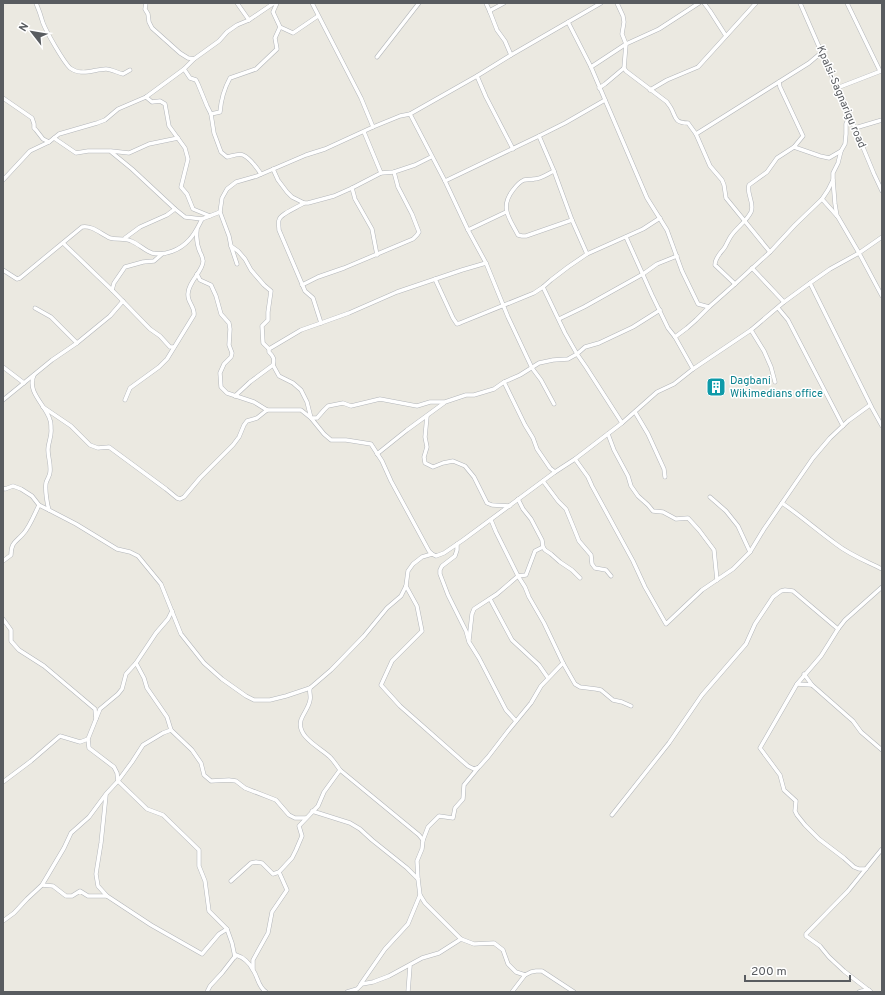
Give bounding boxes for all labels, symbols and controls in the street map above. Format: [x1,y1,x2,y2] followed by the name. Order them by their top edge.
[12,12,52,52] north arrow
[16,20,32,34] text: N
[813,44,869,150] street label: Kpalsi-Sagnarigu road
[730,374,823,401] place label: Dagbani Wikimedians office
[705,376,727,398] building icon: Dagbani Wikimedians office
[745,957,850,983] scale bar
[751,964,787,980] text: 200 m

